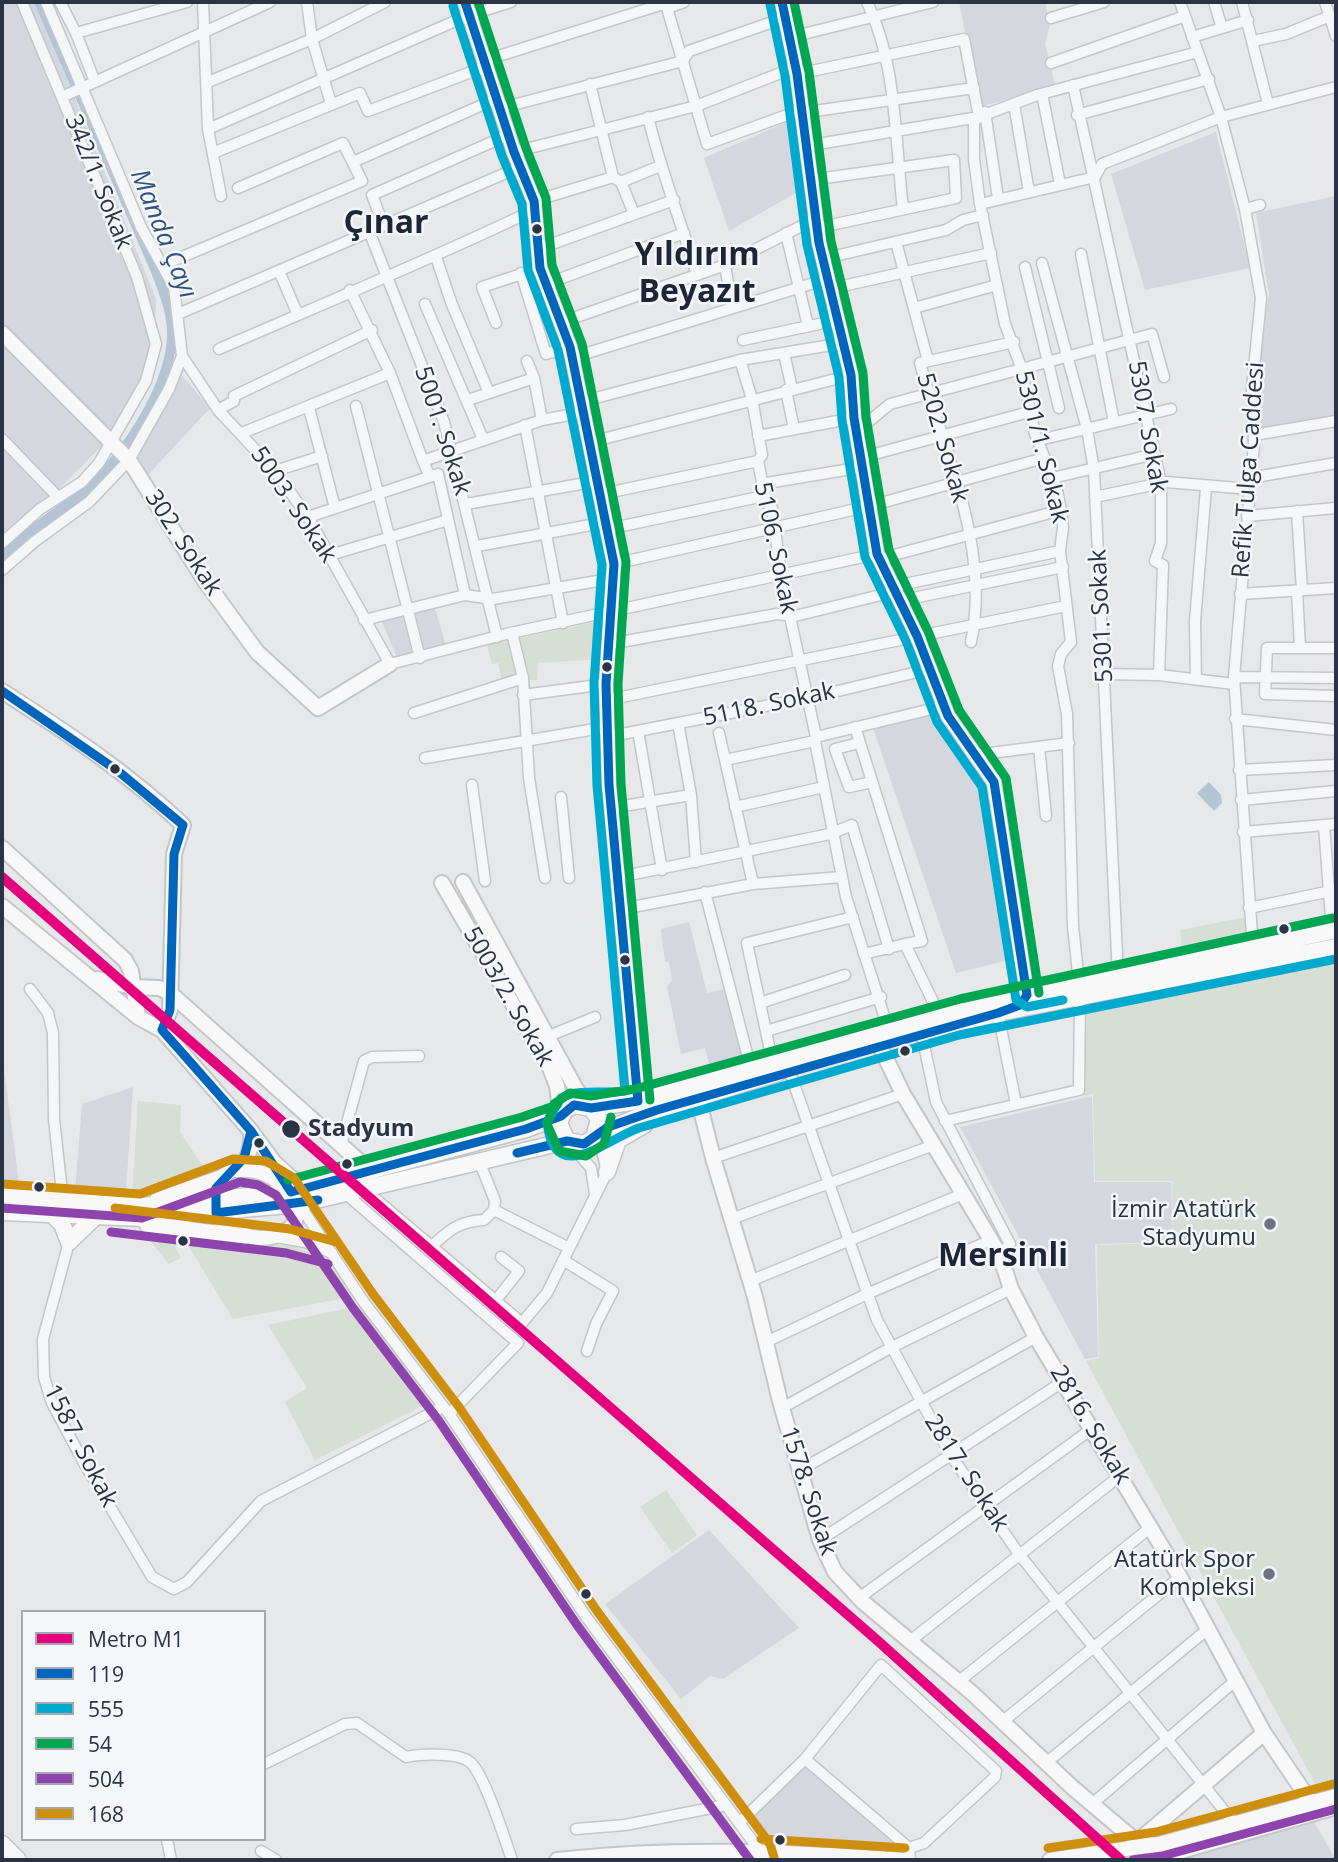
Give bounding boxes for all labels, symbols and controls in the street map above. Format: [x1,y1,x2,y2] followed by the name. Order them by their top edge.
[58,111,138,253] street label: 342/1. Sokak
[123,165,203,303] water label: Manda Çayı
[343,205,429,243] district label: Çınar
[530,222,544,236] unlabelled marker
[634,237,760,312] district label: Yıldırım Beyazıt
[1121,359,1173,495] street label: 5307. Sokak
[1227,361,1271,579] street label: Refik Tulga Caddesi
[408,363,476,499] street label: 5001. Sokak
[1008,368,1074,526] street label: 5301/1. Sokak
[910,370,974,506] street label: 5202. Sokak
[244,442,342,568] street label: 5003. Sokak
[747,480,803,616] street label: 5106. Sokak
[138,485,228,601] street label: 302. Sokak
[1084,549,1120,683] street label: 5301. Sokak
[600,660,614,674] unlabelled marker
[701,677,837,733] street label: 5118. Sokak
[108,762,122,776] unlabelled marker
[457,922,559,1072] street label: 5003/2. Sokak
[1277,922,1291,936] unlabelled marker
[618,953,632,967] unlabelled marker
[898,1044,912,1058] unlabelled marker
[308,1115,414,1143] place label: Stadyum
[280,1118,302,1140] marker: Stadyum
[252,1136,266,1150] unlabelled marker
[340,1157,354,1171] unlabelled marker
[32,1180,46,1194] unlabelled marker
[1111,1196,1256,1252] place label: İzmir Atatürk Stadyumu
[1262,1216,1278,1232] marker: İzmir Atatürk Stadyumu
[176,1234,190,1248] unlabelled marker
[938,1238,1068,1276] district label: Mersinli
[1043,1360,1137,1490] street label: 2816. Sokak
[37,1380,123,1512] street label: 1587. Sokak
[918,1409,1014,1537] street label: 2817. Sokak
[774,1423,842,1559] street label: 1578. Sokak
[1114,1546,1255,1602] place label: Atatürk Spor Kompleksi
[1261,1566,1277,1582] marker: Atatürk Spor Kompleksi
[579,1587,593,1601] unlabelled marker
[21,1610,266,1841] legend
[88,1625,184,1653] text: Metro M1
[88,1660,124,1688] text: 119
[88,1695,124,1723] text: 555
[88,1730,112,1758] text: 54
[88,1765,124,1793] text: 504
[88,1800,124,1828] text: 168
[773,1833,787,1847] unlabelled marker

